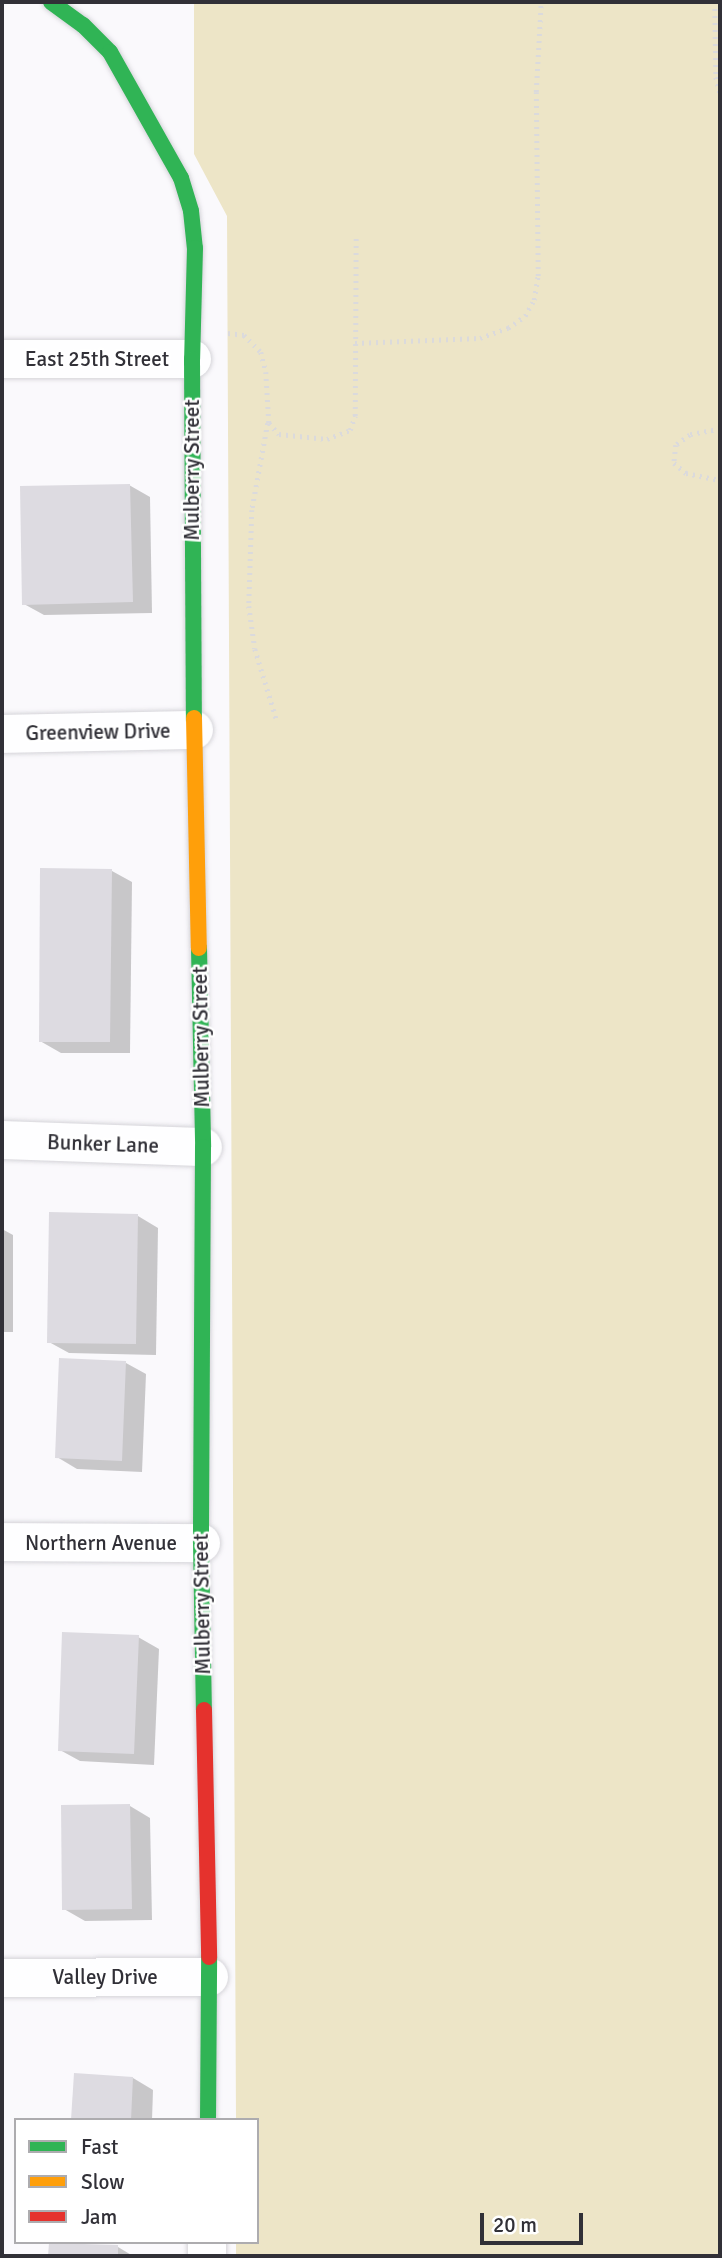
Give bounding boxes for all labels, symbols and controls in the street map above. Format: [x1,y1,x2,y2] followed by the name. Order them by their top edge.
[25,346,169,372] street label: East 25th Street
[179,399,205,541] street label: Mulberry Street
[25,718,171,746] street label: Greenview Drive
[187,966,215,1108] street label: Mulberry Street
[47,1129,159,1159] street label: Bunker Lane
[25,1530,177,1556] street label: Northern Avenue
[188,1533,216,1675] street label: Mulberry Street
[52,1964,158,1990] street label: Valley Drive
[14,2118,259,2244] legend
[81,2134,118,2160] text: Fast
[81,2169,125,2195] text: Slow
[484,2198,587,2242] scale bar
[81,2204,117,2230] text: Jam
[493,2212,537,2238] text: 20 m

